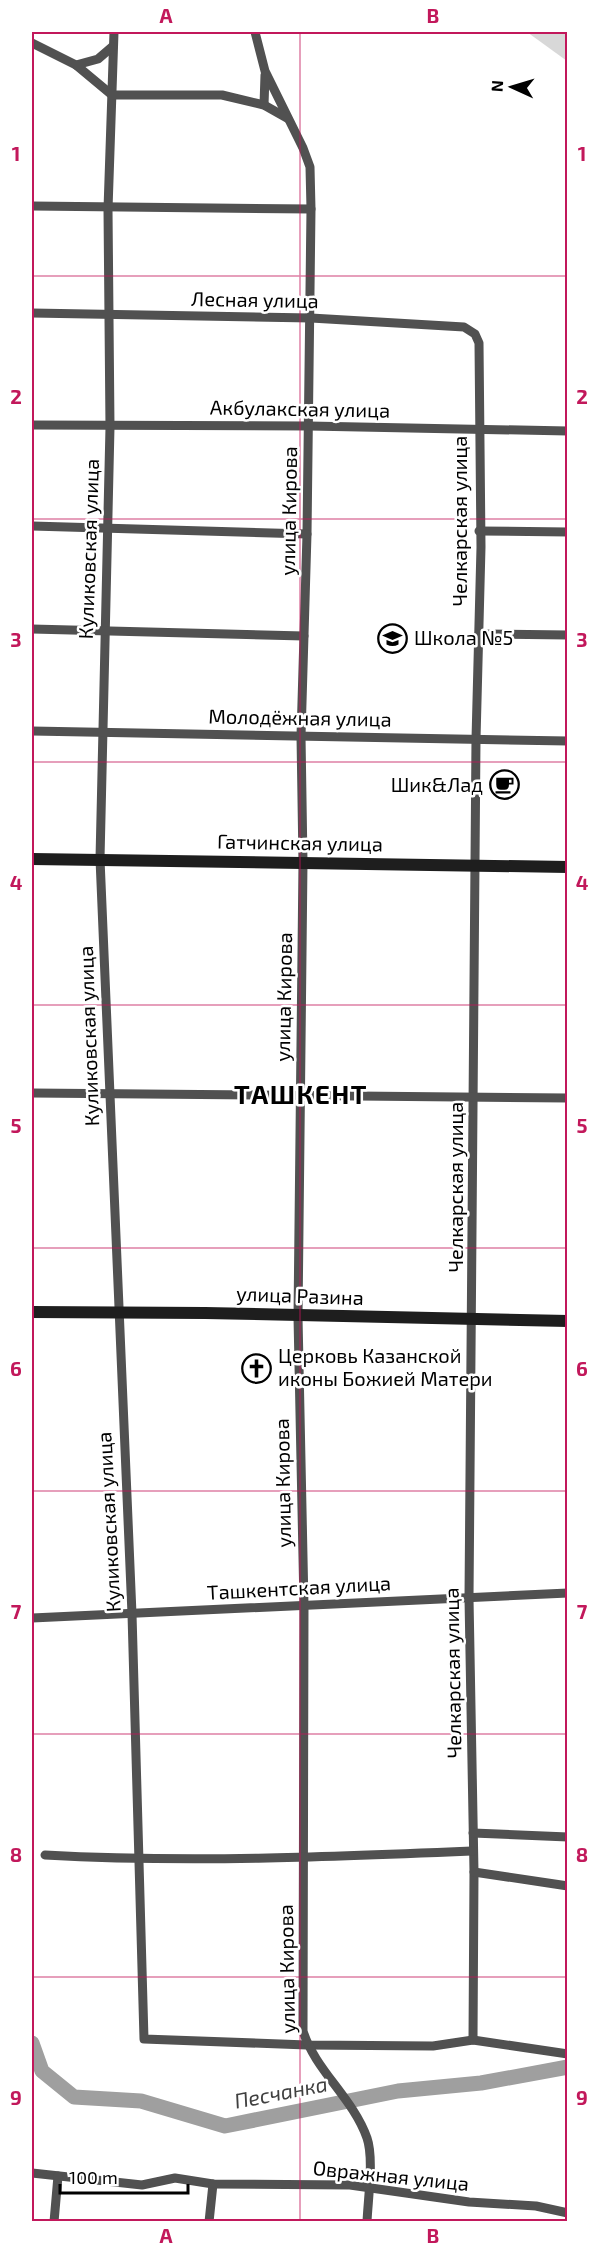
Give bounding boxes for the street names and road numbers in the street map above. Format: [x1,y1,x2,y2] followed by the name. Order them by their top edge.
[191,286,319,313] street label: Лесная улица
[210,394,390,423] street label: Акбулакская улица
[447,436,472,606] street label: Челкарская улица
[275,446,302,576] street label: улица Кирова
[73,458,104,640] street label: Куликовская улица
[208,703,392,732] street label: Молодёжная улица
[217,829,383,856] street label: Гатчинская улица
[270,932,297,1062] street label: улица Кирова
[73,945,104,1127] street label: Куликовская улица
[443,1102,468,1272] street label: Челкарская улица
[236,1281,364,1310] street label: улица Разина
[269,1418,296,1548] street label: улица Кирова
[91,1431,126,1613] street label: Куликовская улица
[206,1570,392,1605] street label: Ташкентская улица
[439,1587,466,1759] street label: Челкарская улица
[273,1904,300,2034] street label: улица Кирова
[312,2155,470,2196] street label: Овражная улица

